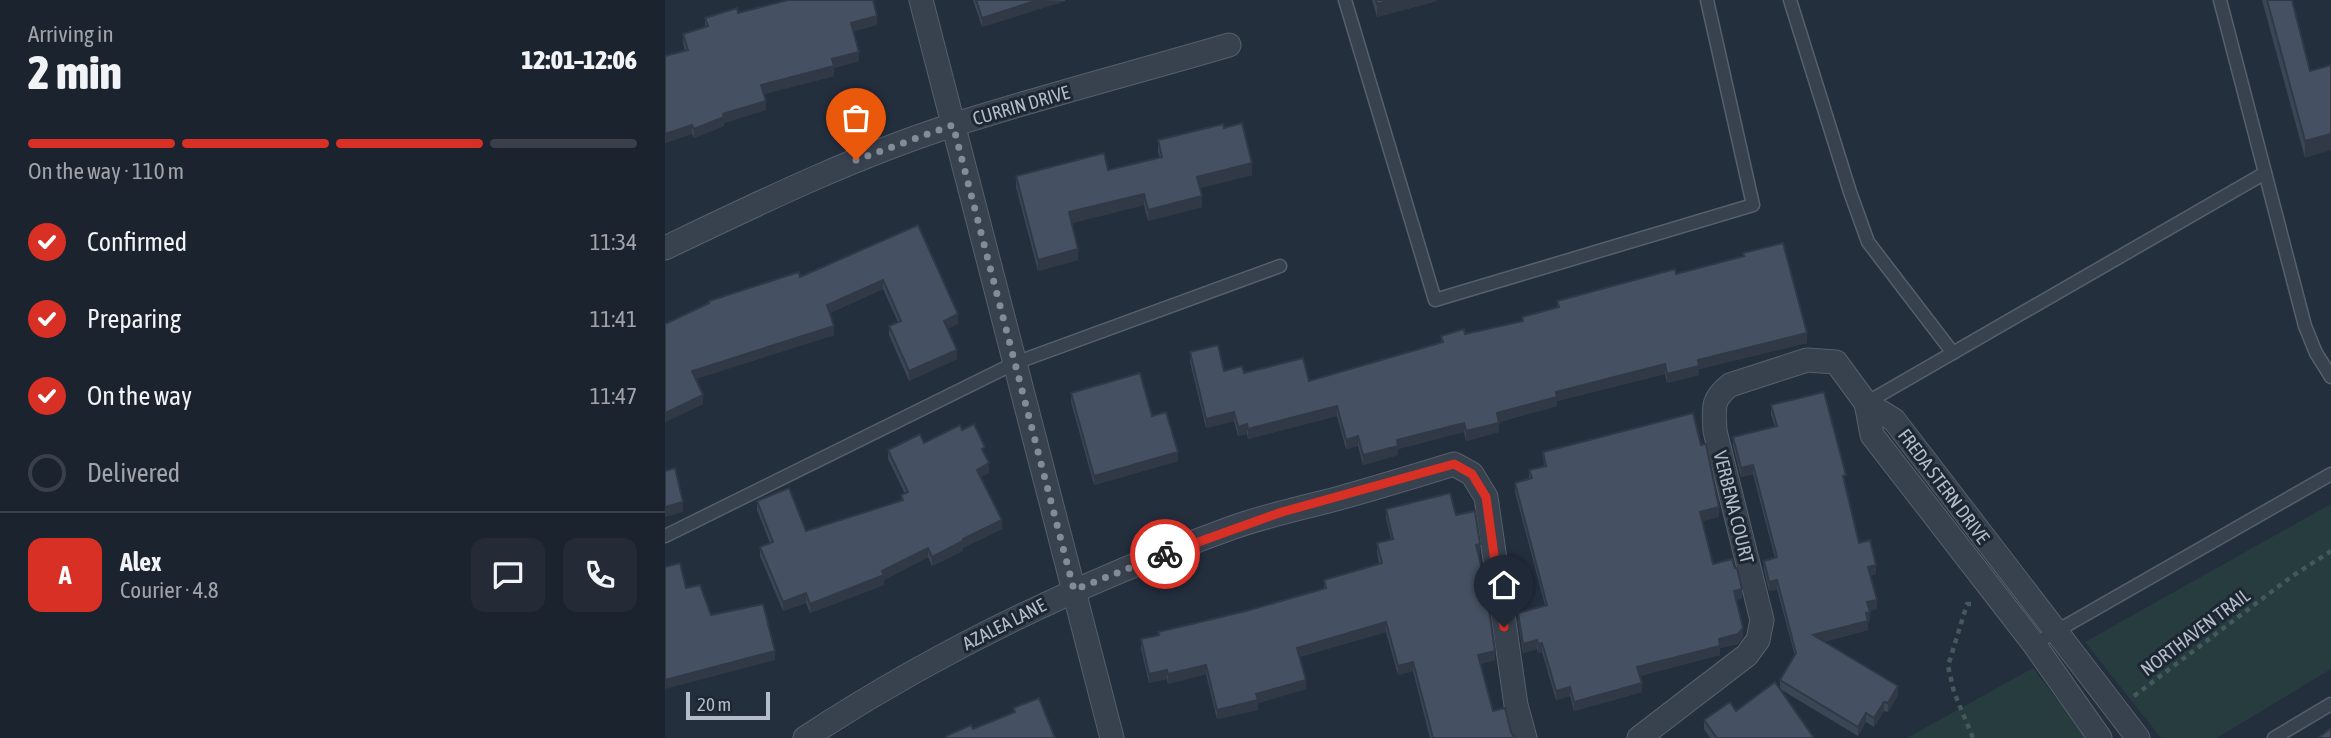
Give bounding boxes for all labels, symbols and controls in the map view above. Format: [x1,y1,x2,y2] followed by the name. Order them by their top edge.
[28,21,114,47] text: Arriving in
[521,45,637,75] text: 12:01–12:06
[28,46,122,99] text: 2 min
[970,81,1072,129] street label: CURRIN DRIVE
[826,88,886,160] pin
[837,99,875,137] icon: bag
[28,158,184,184] text: On the way · 110 m
[28,223,66,261] icon: check
[87,227,187,257] text: Confirmed
[590,229,637,255] text: 11:34
[28,300,66,338] icon: check
[87,304,181,334] text: Preparing
[590,306,637,332] text: 11:41
[28,377,66,415] icon: check
[87,381,192,411] text: On the way
[590,383,637,409] text: 11:47
[1894,424,1994,548] street label: FREDA STERN DRIVE
[1709,448,1759,566] street label: VERBENA COURT
[87,458,180,488] text: Delivered
[1130,519,1200,589] courier
[1146,535,1184,573] icon: bike
[471,538,545,612] button: chat
[563,538,637,612] button: phone
[120,547,161,577] text: Alex
[1474,555,1534,627] pin
[59,560,71,590] text: A
[1485,566,1523,604] icon: home
[120,577,219,603] text: Courier · 4.8
[2136,584,2254,680] street label: NORTHAVEN TRAIL
[959,594,1049,654] street label: AZALEA LANE
[686,689,770,721] scale bar
[697,693,731,715] text: 20 m

